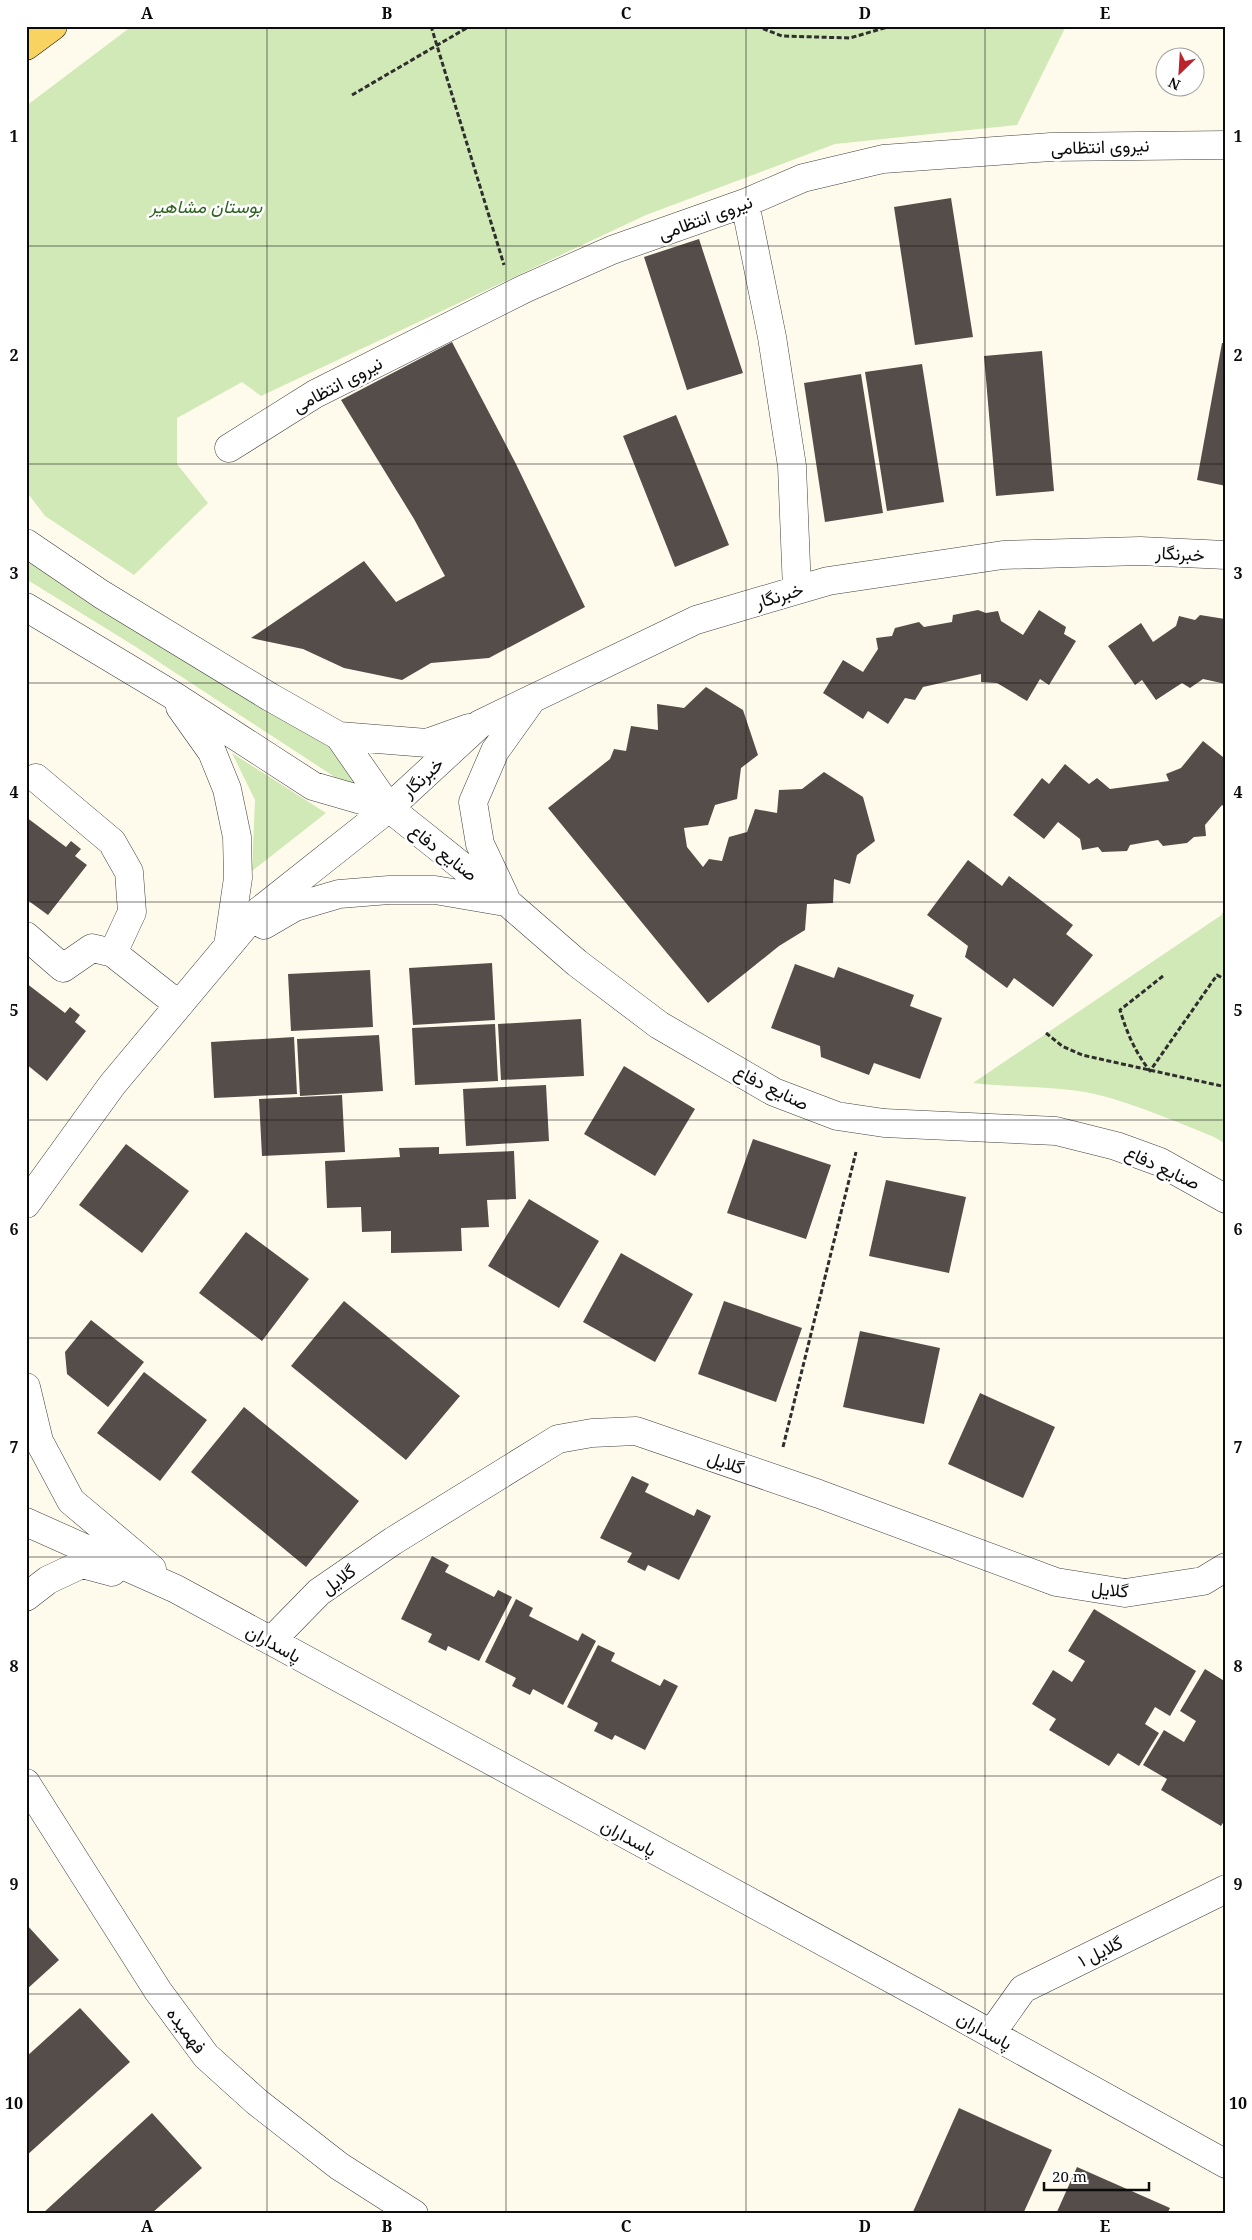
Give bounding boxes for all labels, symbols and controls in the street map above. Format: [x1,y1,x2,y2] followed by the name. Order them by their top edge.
[141,2,154,24] text: A
[382,2,393,24] text: B
[621,2,632,24] text: C
[859,2,871,24] text: D
[1100,2,1110,24] text: E
[1154,48,1204,98] north arrow
[1165,73,1183,95] text: N
[9,125,19,147] text: 1
[1233,125,1243,147] text: 1
[1050,132,1150,160] street label: نیروی انتظامی
[655,189,755,245] street label: نیروی انتظامی
[149,194,263,218] park label: بوستان مشاهیر
[9,344,19,366] text: 2
[1233,344,1243,366] text: 2
[288,350,386,418] street label: نیروی انتظامی
[1154,540,1205,566] street label: خبرنگار
[9,562,19,584] text: 3
[1233,562,1243,584] text: 3
[751,576,806,614] street label: خبرنگار
[395,751,448,803] street label: خبرنگار
[9,781,19,803] text: 4
[1233,781,1243,803] text: 4
[405,818,483,887] street label: صنایع دفاع
[9,999,19,1021] text: 5
[1233,999,1243,1021] text: 5
[730,1059,813,1116] street label: صنایع دفاع
[1121,1139,1204,1196] street label: صنایع دفاع
[9,1218,19,1240] text: 6
[1233,1218,1243,1240] text: 6
[9,1436,19,1458] text: 7
[1233,1436,1243,1458] text: 7
[705,1445,747,1479] street label: گلایل
[316,1558,360,1600] street label: گلایل
[1090,1575,1130,1603] street label: گلایل
[242,1618,306,1669] street label: پاسداران
[9,1655,19,1677] text: 8
[1233,1655,1243,1677] text: 8
[597,1812,661,1862] street label: پاسداران
[9,1873,19,1895] text: 9
[1233,1873,1243,1895] text: 9
[1074,1930,1126,1972] street label: گلایل ۱
[162,2002,212,2058] street label: فهمیده
[953,2005,1017,2056] street label: پاسداران
[5,2092,23,2114] text: 10
[1229,2092,1247,2114] text: 10
[1044,2160,1150,2192] scale bar
[1052,2166,1087,2186] text: 20 m
[141,2215,154,2237] text: A
[382,2215,393,2237] text: B
[621,2215,632,2237] text: C
[859,2215,871,2237] text: D
[1100,2215,1110,2237] text: E

